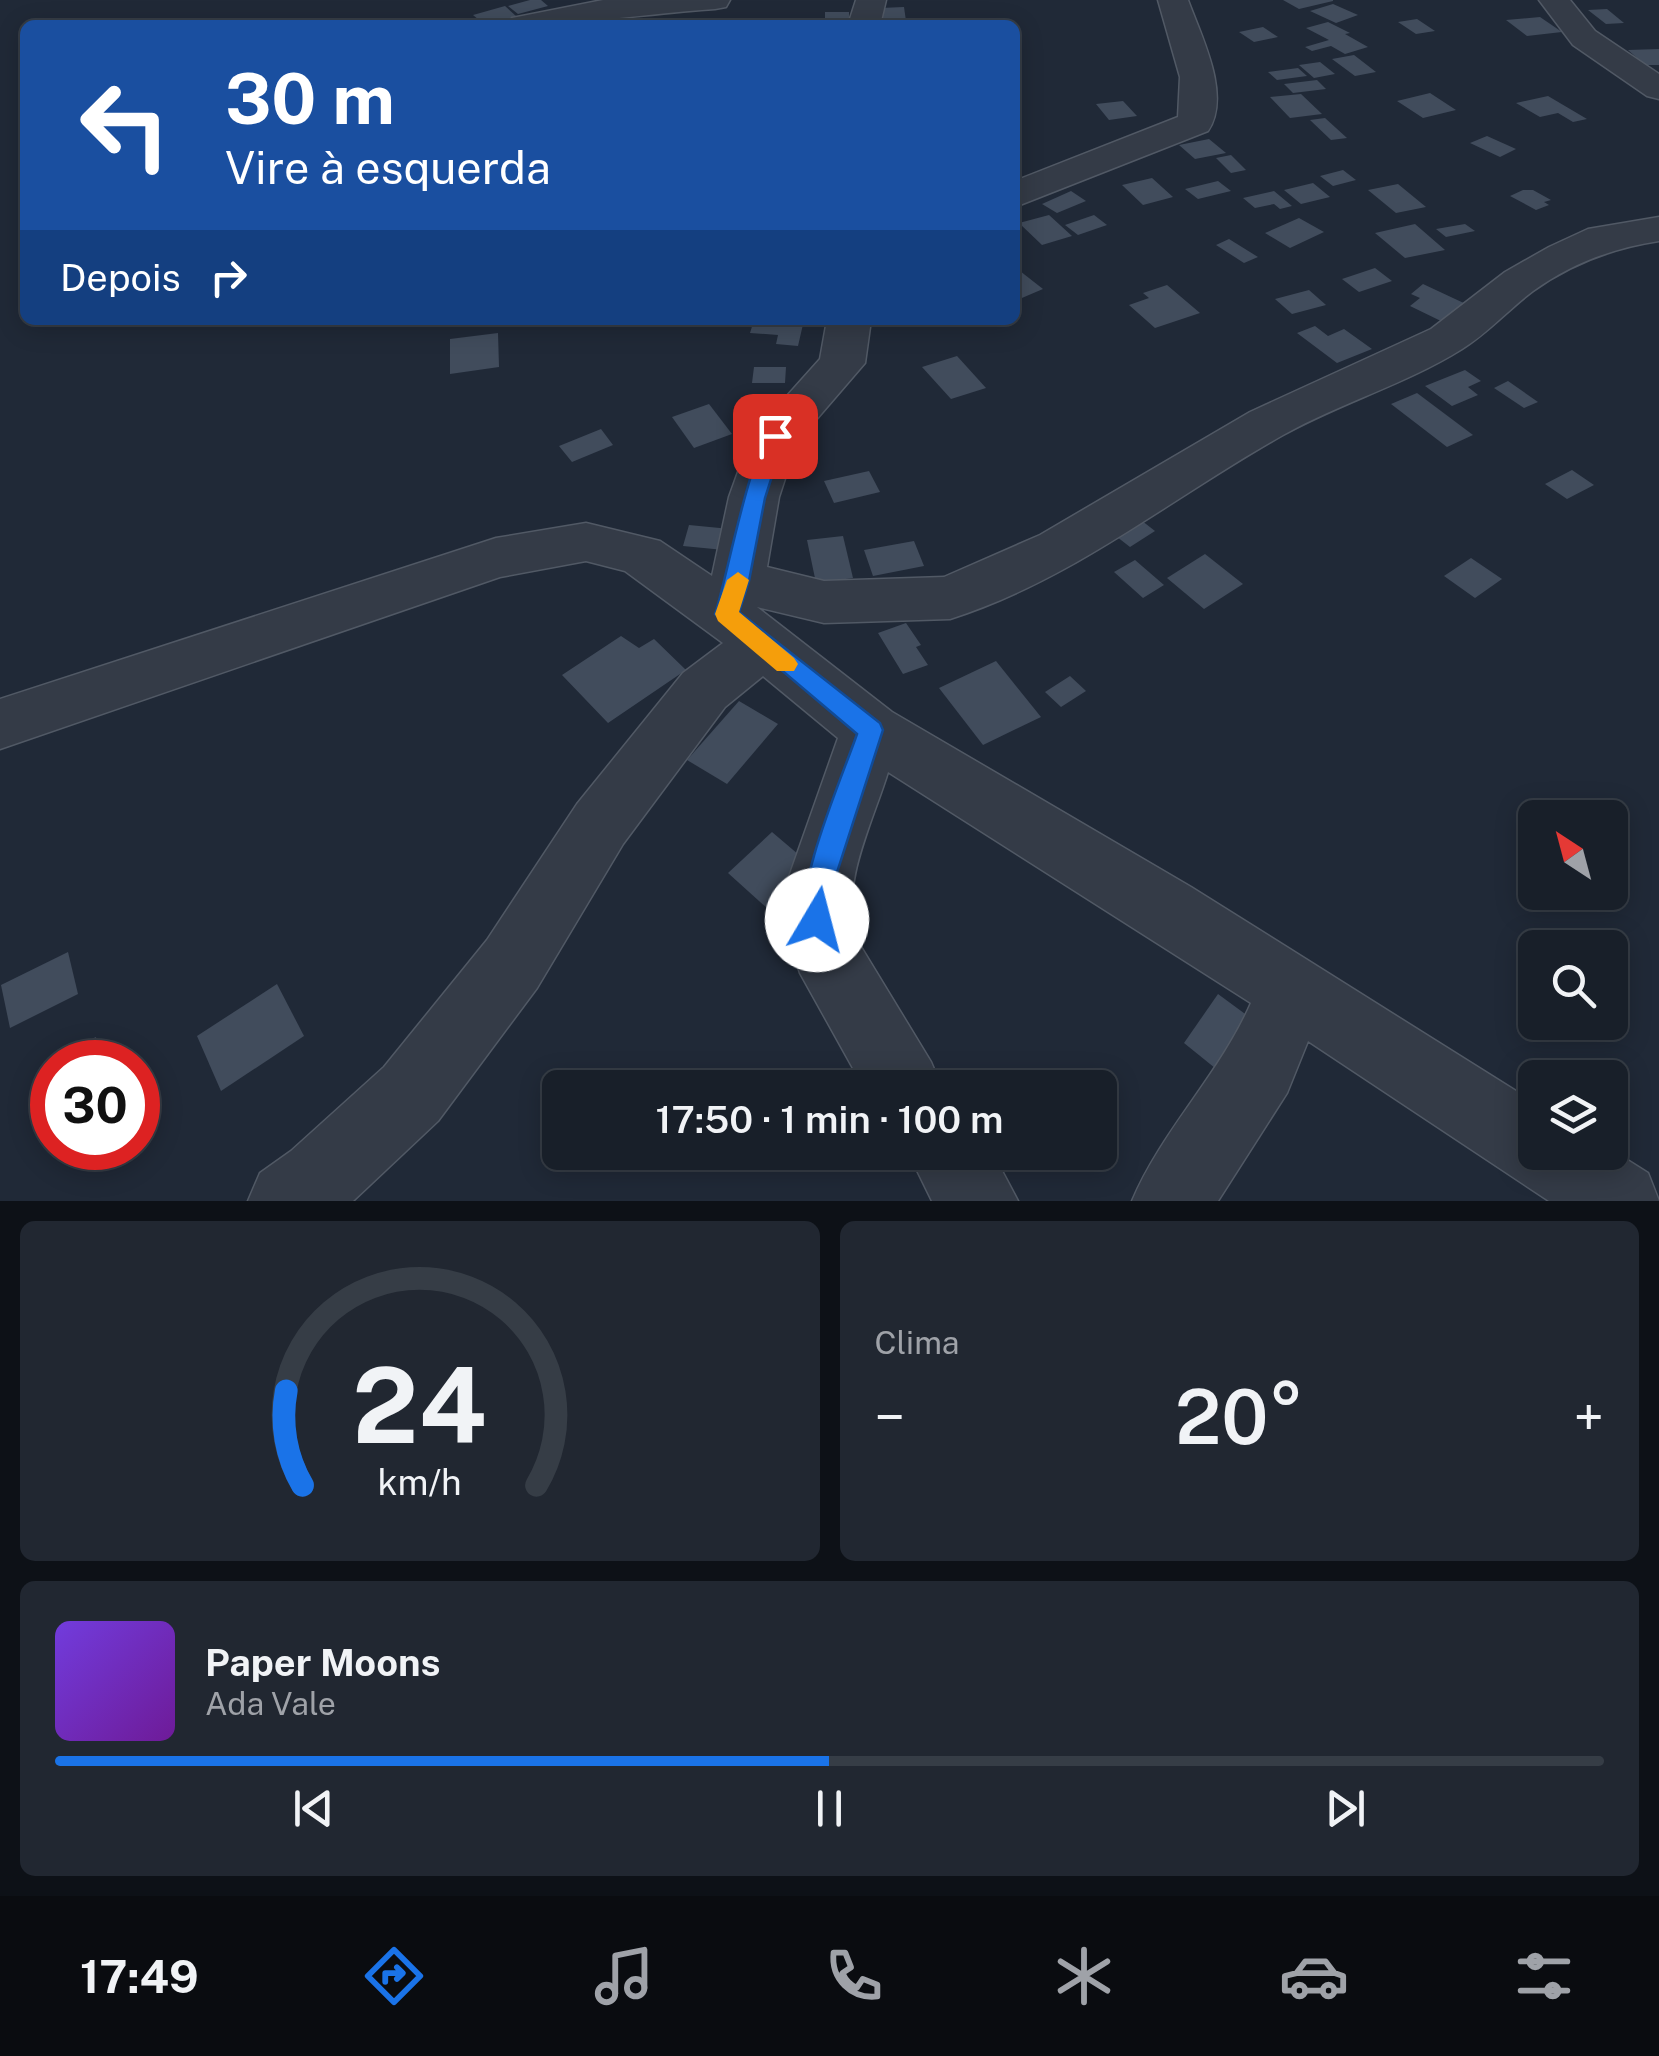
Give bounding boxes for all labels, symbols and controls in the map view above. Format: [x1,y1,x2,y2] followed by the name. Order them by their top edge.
[225,57,395,140] text: 30 m
[60,60,190,190] icon: left
[225,141,551,194] text: Vire à esquerda
[201,250,256,305] icon: right
[60,255,181,300] text: Depois
[733,394,818,479] pin
[748,409,803,464] icon: arrive
[1518,800,1628,910] north arrow
[1518,800,1628,1170] map controls
[765,868,869,972] position arrow
[1518,930,1628,1040] button: search
[30,1040,160,1170] speed limit sign: 30
[1518,1060,1628,1170] button: layers
[656,1097,1003,1142] text: 17:50 · 1 min · 100 m
[875,1324,960,1361] text: Clima
[353,1344,487,1466] text: 24
[1175,1373,1304,1461] text: 20°
[875,1385,905,1449] text: −
[1573,1385,1604,1449] text: +
[378,1461,462,1503] text: km/h
[205,1640,440,1685] text: Paper Moons
[205,1685,336,1722] text: Ada Vale
[286,1781,341,1836] icon: previous
[802,1781,857,1836] icon: pause
[1318,1781,1373,1836] icon: next
[359,1941,429,2011] icon: directions
[589,1941,659,2011] icon: music
[819,1941,889,2011] icon: phone
[1049,1941,1119,2011] icon: climate
[1279,1941,1349,2011] icon: car
[1509,1941,1579,2011] icon: filters
[80,1950,199,2003] text: 17:49

